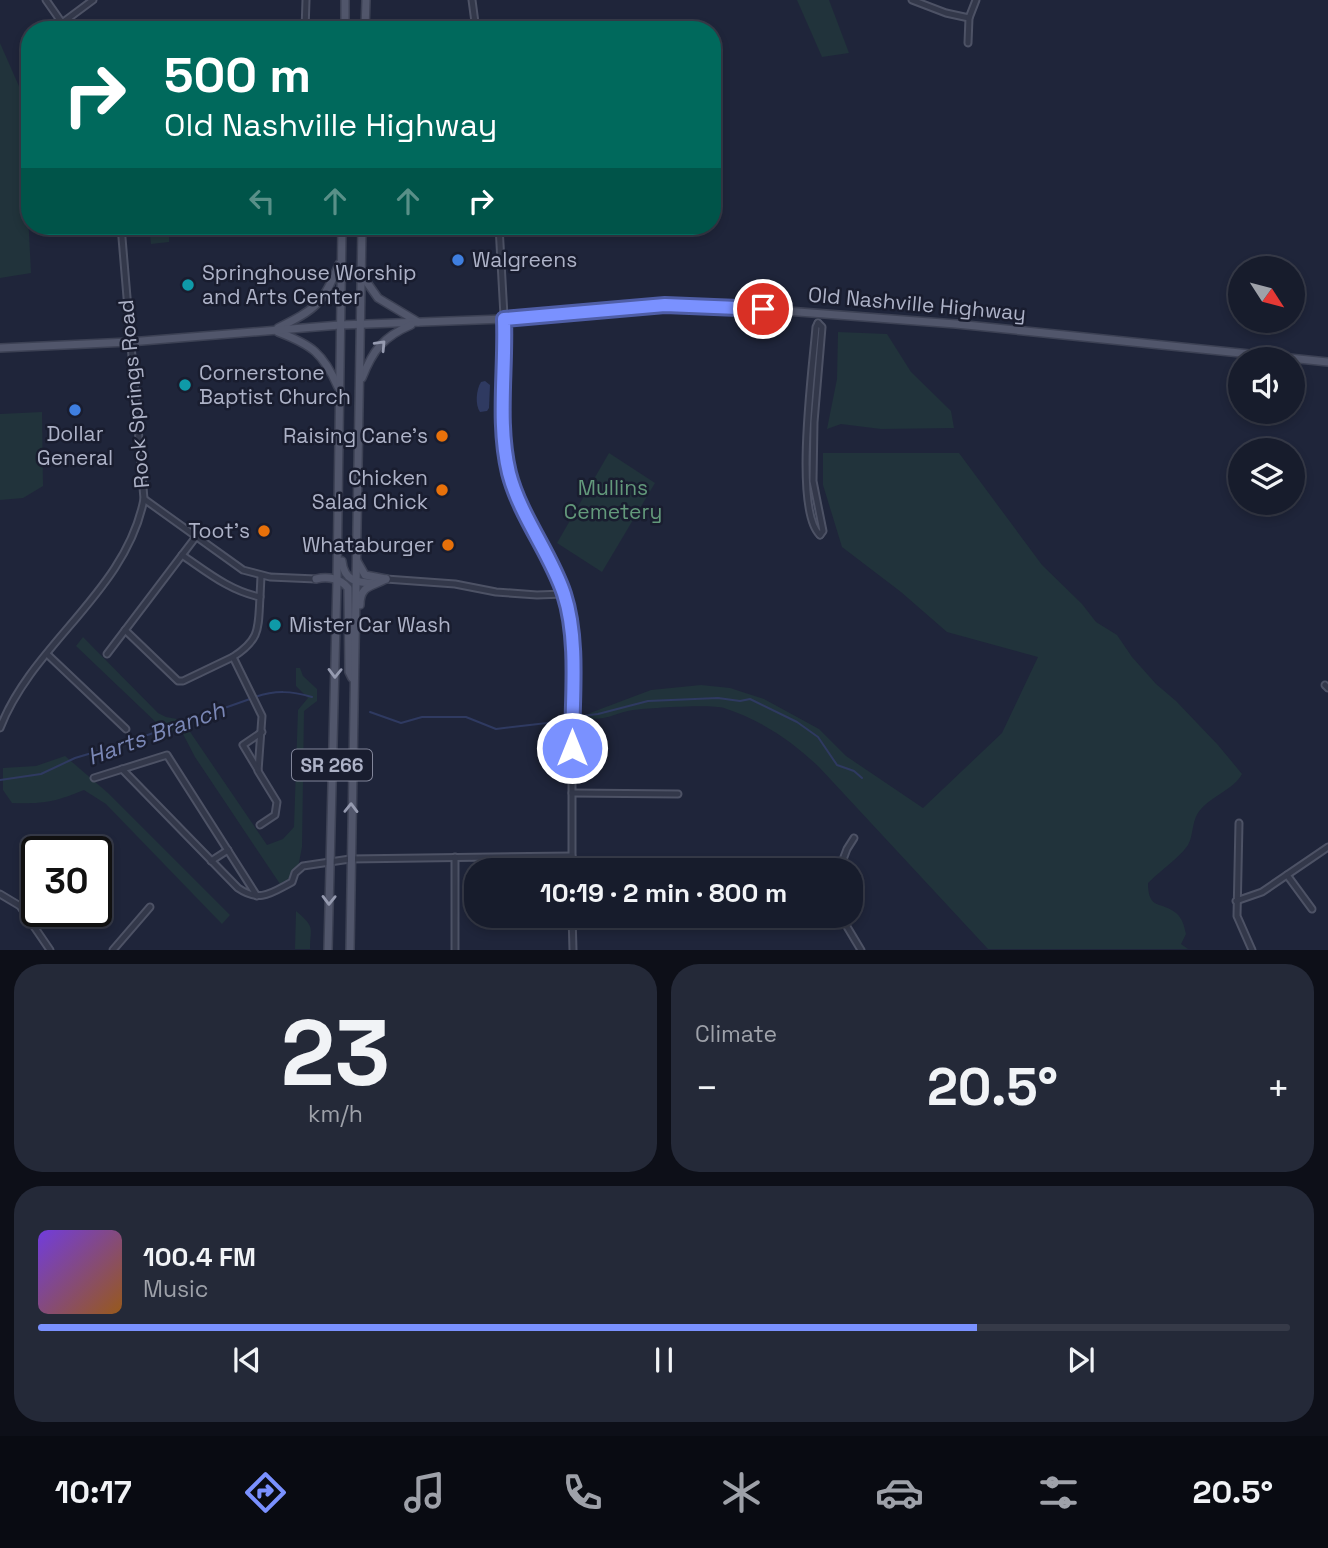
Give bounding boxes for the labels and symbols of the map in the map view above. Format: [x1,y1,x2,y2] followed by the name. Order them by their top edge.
[472,246,577,273] place label: Walgreens
[450,252,466,268] marker: Walgreens
[1228,256,1306,332] north arrow
[202,259,417,310] place label: Springhouse Worship and Arts Center
[180,277,196,293] marker: Springhouse Worship and Arts Center
[733,279,793,339] pin
[807,281,1027,326] street label: Old Nashville Highway
[112,299,155,490] street label: Rock Springs Road
[373,340,386,353] one-way arrow
[199,359,351,410] place label: Cornerstone Baptist Church
[177,377,193,393] marker: Cornerstone Baptist Church
[67,402,83,418] marker: Dollar General
[37,420,113,471] place label: Dollar General
[283,422,428,449] place label: Raising Cane's
[434,428,450,444] marker: Raising Cane's
[312,464,428,515] place label: Chicken Salad Chick
[564,474,662,525] park label: Mullins Cemetery
[434,482,450,498] marker: Chicken Salad Chick
[188,517,250,544] place label: Toot's
[256,523,272,539] marker: Toot's
[302,531,434,558] place label: Whataburger
[440,537,456,553] marker: Whataburger
[289,611,451,638] place label: Mister Car Wash
[267,617,283,633] marker: Mister Car Wash
[327,668,342,679] one-way arrow
[83,694,230,772] water label: Harts Branch
[535,711,609,785] position arrow
[292,750,372,780] road number: SR 266
[343,802,359,813] one-way arrow
[21,836,112,927] speed limit sign: 30
[322,895,337,906] one-way arrow

